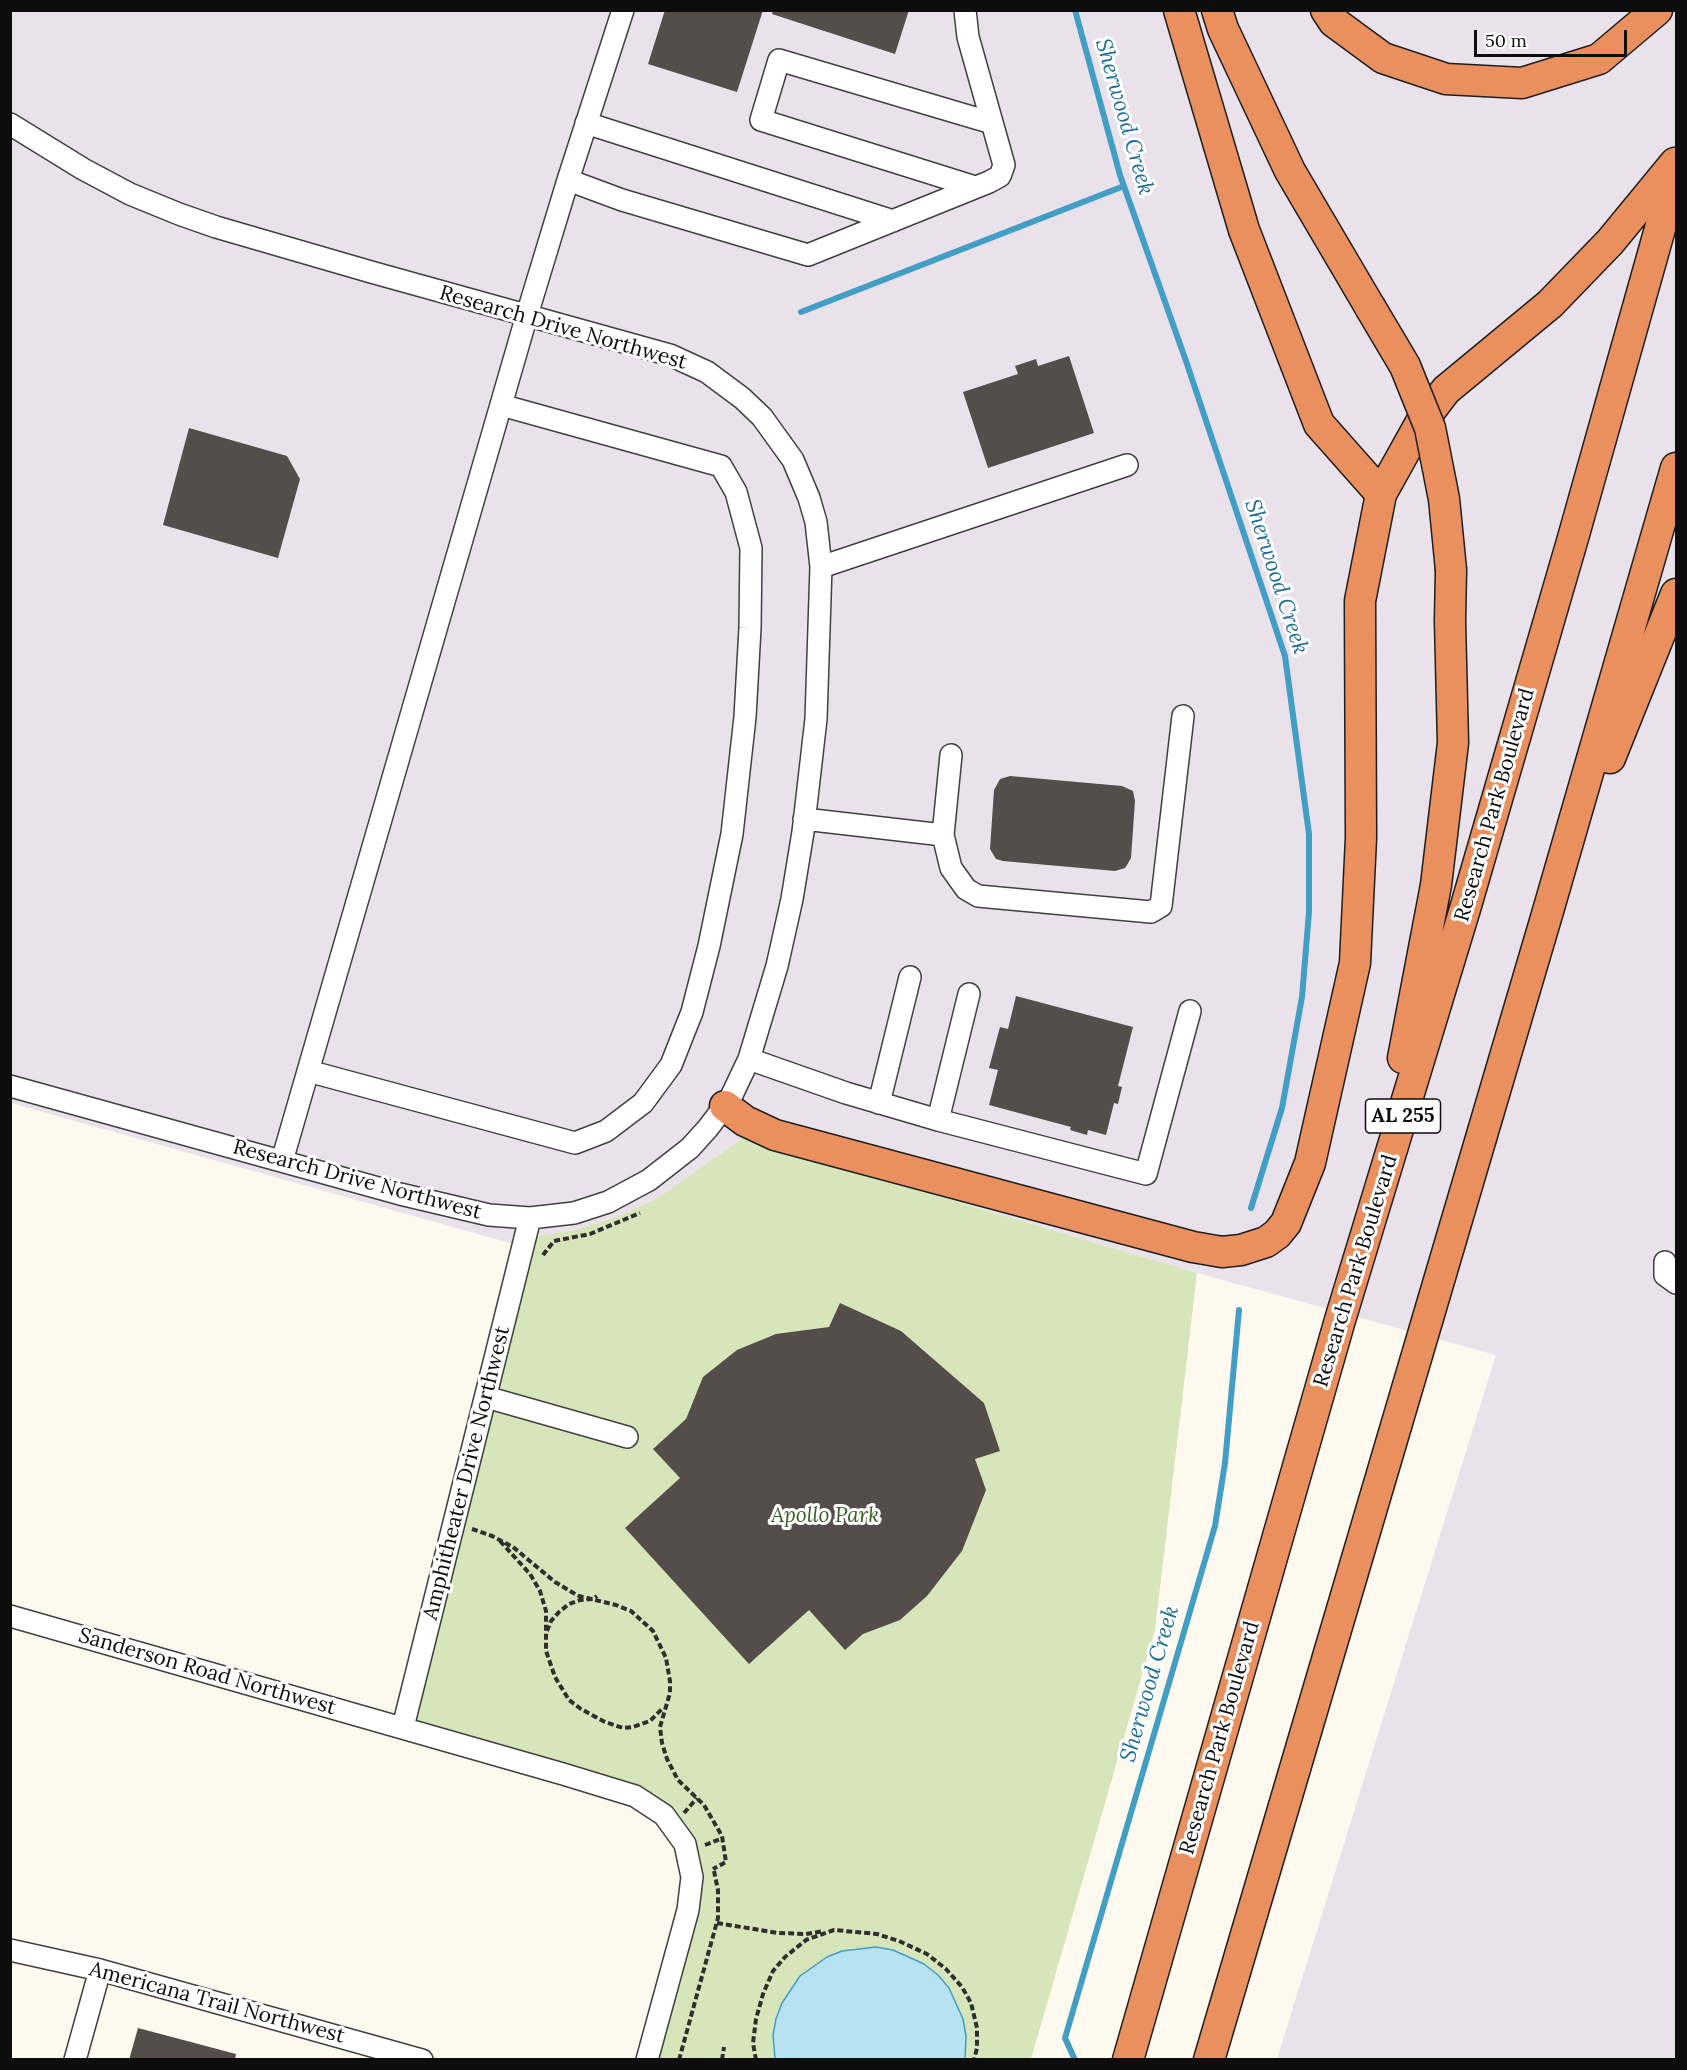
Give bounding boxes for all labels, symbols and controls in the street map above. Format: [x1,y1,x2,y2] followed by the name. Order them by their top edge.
[1477,18,1630,56] scale bar
[1485,29,1527,52] text: 50 m
[1089,36,1159,198] water label: Sherwood Creek
[436,281,690,375] street label: Research Drive Northwest
[1239,496,1313,658] water label: Sherwood Creek
[1450,686,1540,924] street label: Research Park Boulevard
[1366,1099,1440,1133] road number: AL 255
[230,1135,484,1225] street label: Research Drive Northwest
[1309,1152,1403,1390] street label: Research Park Boulevard
[418,1323,516,1623] street label: Amphitheater Drive Northwest
[771,1503,879,1529] park label: Apollo Park
[1115,1603,1185,1765] water label: Sherwood Creek
[1175,1619,1265,1857] street label: Research Park Boulevard
[75,1623,339,1721] street label: Sanderson Road Northwest
[87,1957,347,2049] street label: Americana Trail Northwest

